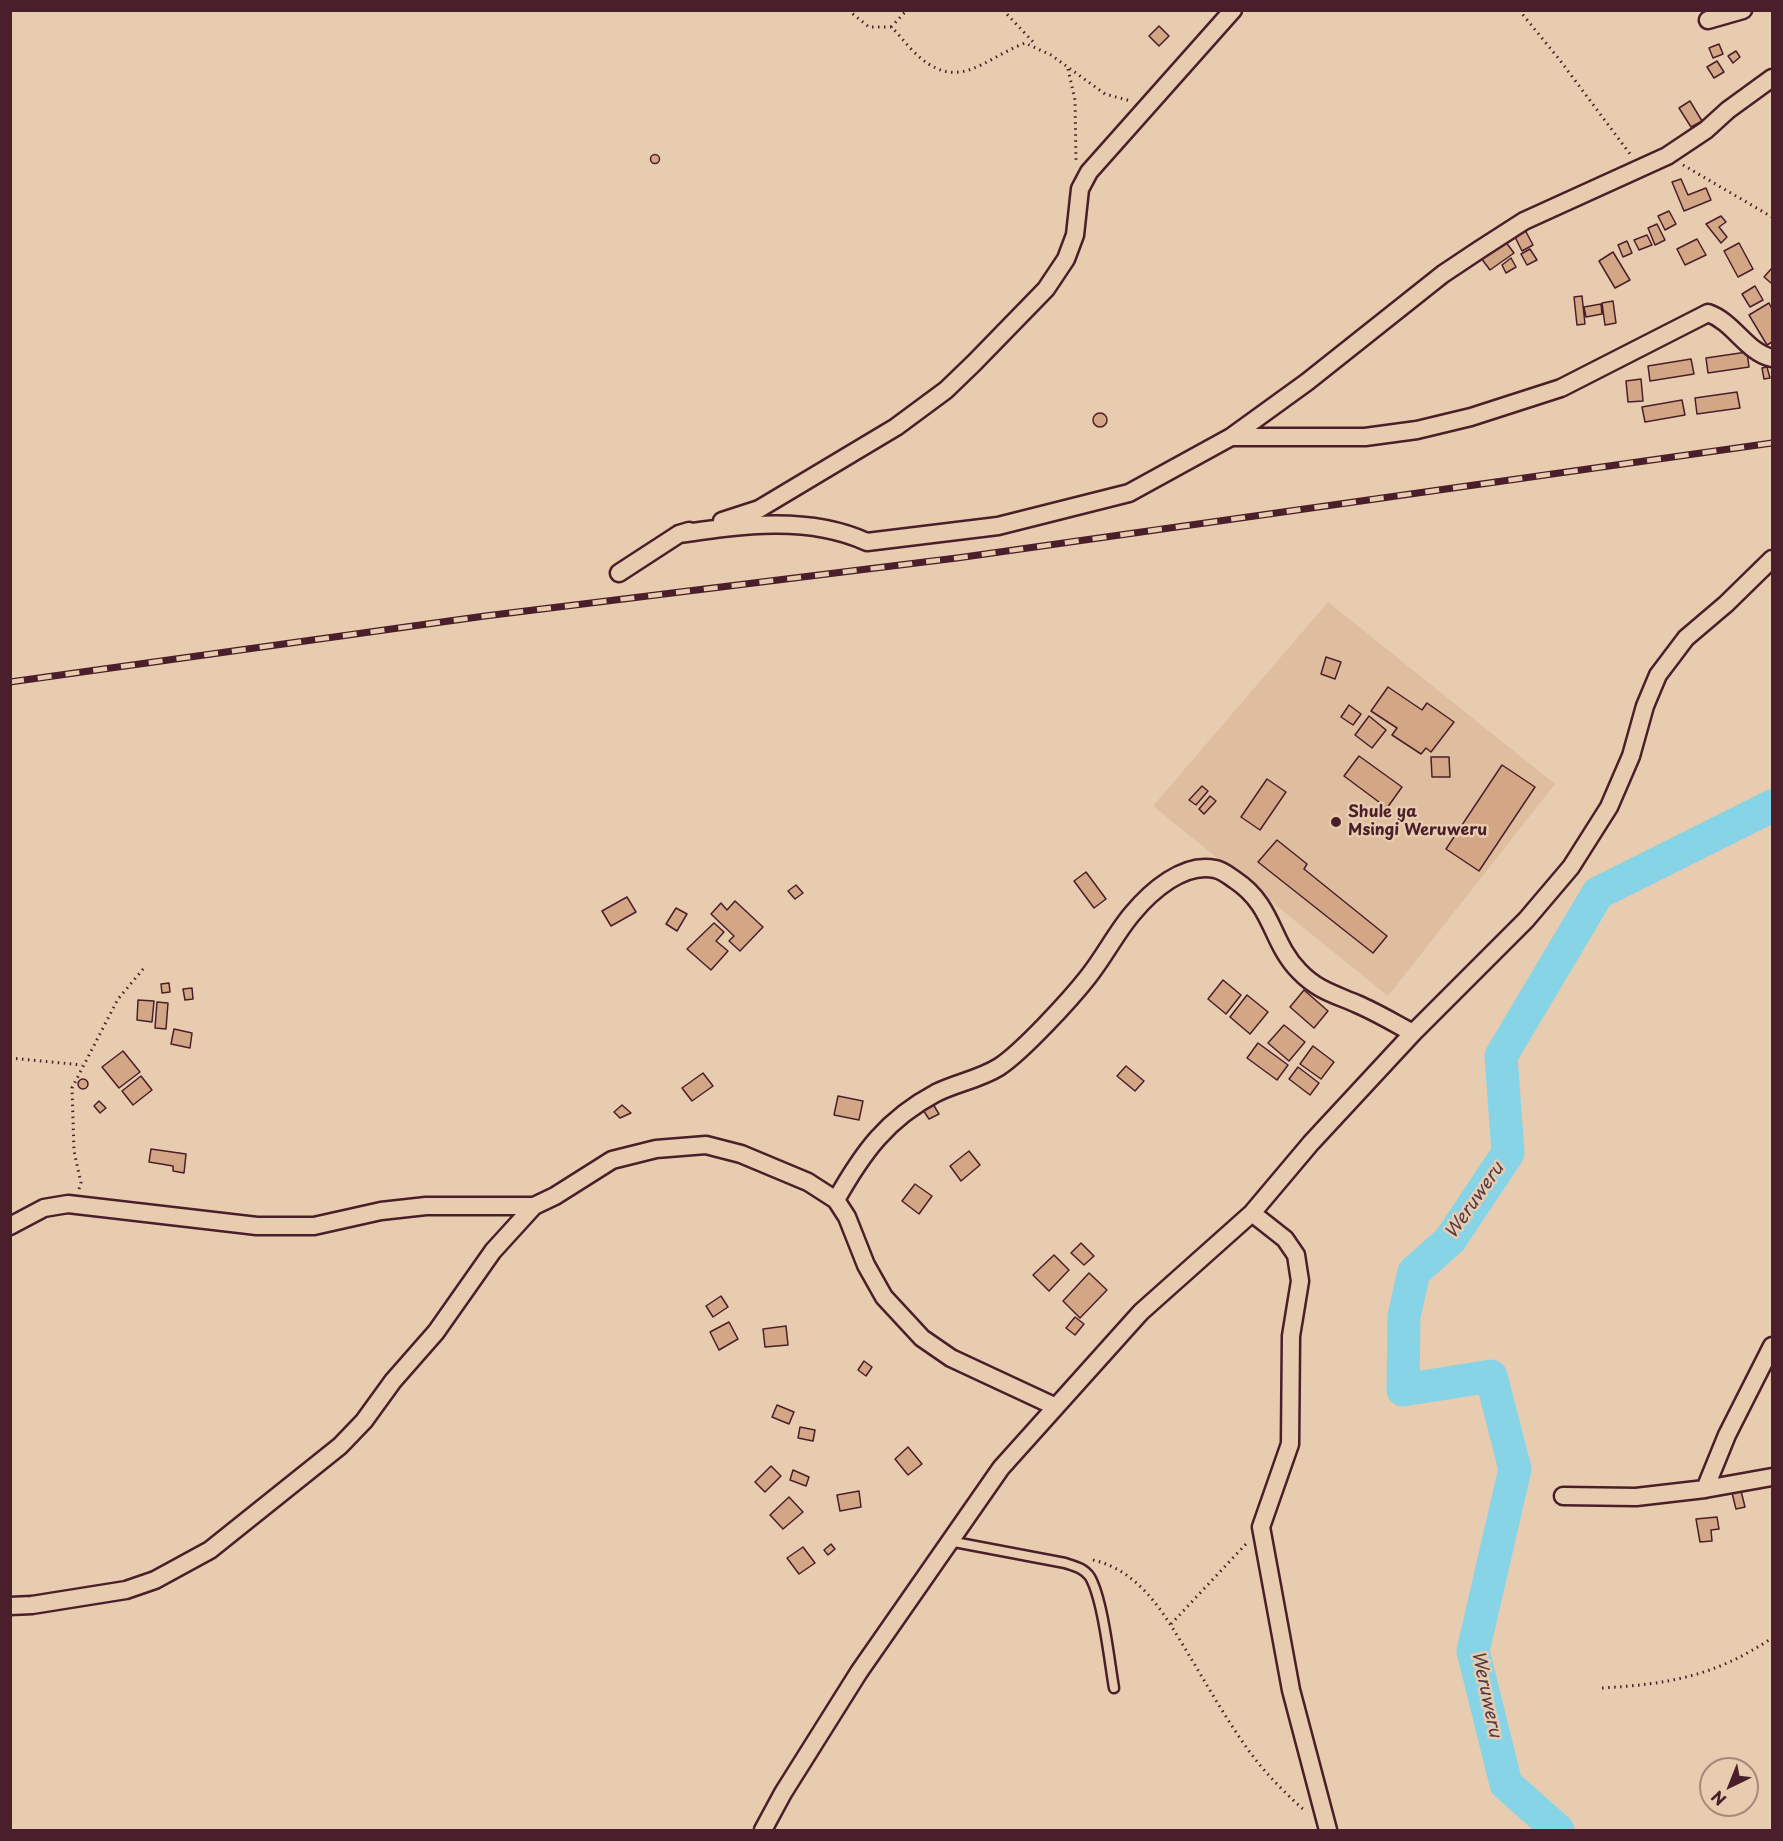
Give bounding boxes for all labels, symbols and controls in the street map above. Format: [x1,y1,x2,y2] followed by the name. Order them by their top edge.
[1348,803,1487,841] place label: Shule ya Msingi Weruweru
[1329,815,1343,829] marker: Shule ya Msingi Weruweru
[1441,1159,1509,1243] water label: Weruweru
[1466,1649,1506,1739] water label: Weruweru
[1699,1757,1759,1817] north arrow
[1705,1786,1731,1812] text: N

